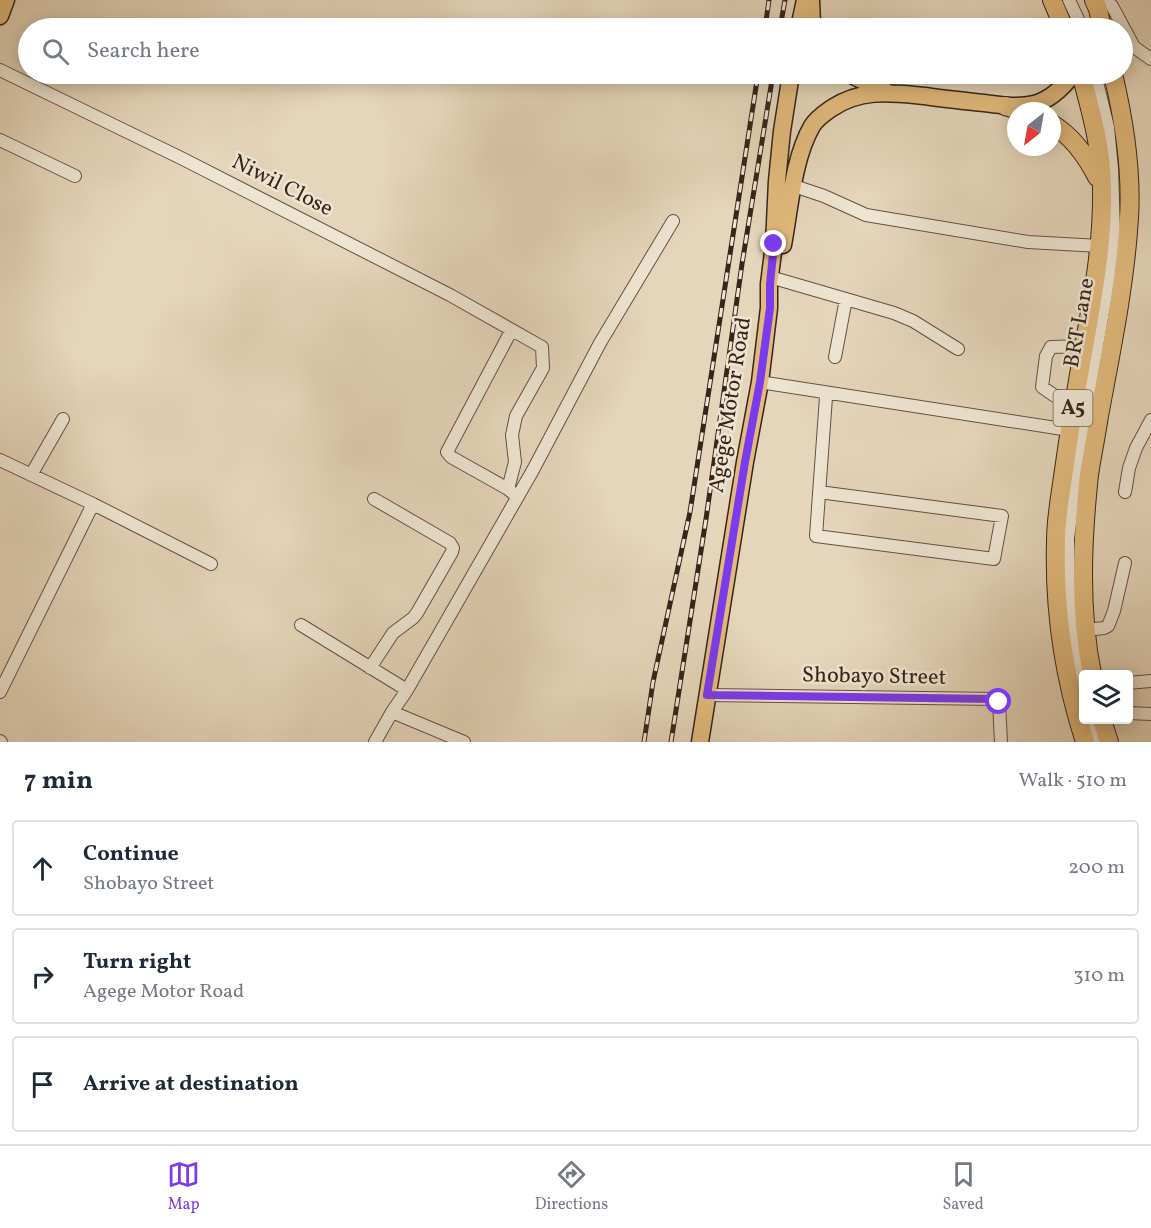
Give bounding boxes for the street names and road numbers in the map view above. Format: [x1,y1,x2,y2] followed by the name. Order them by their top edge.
[226,147,338,225] street label: Niwil Close
[1057,276,1103,370] street label: BRT Lane
[702,315,760,495] street label: Agege Motor Road
[1054,390,1092,426] road number: A5
[801,660,947,694] street label: Shobayo Street

